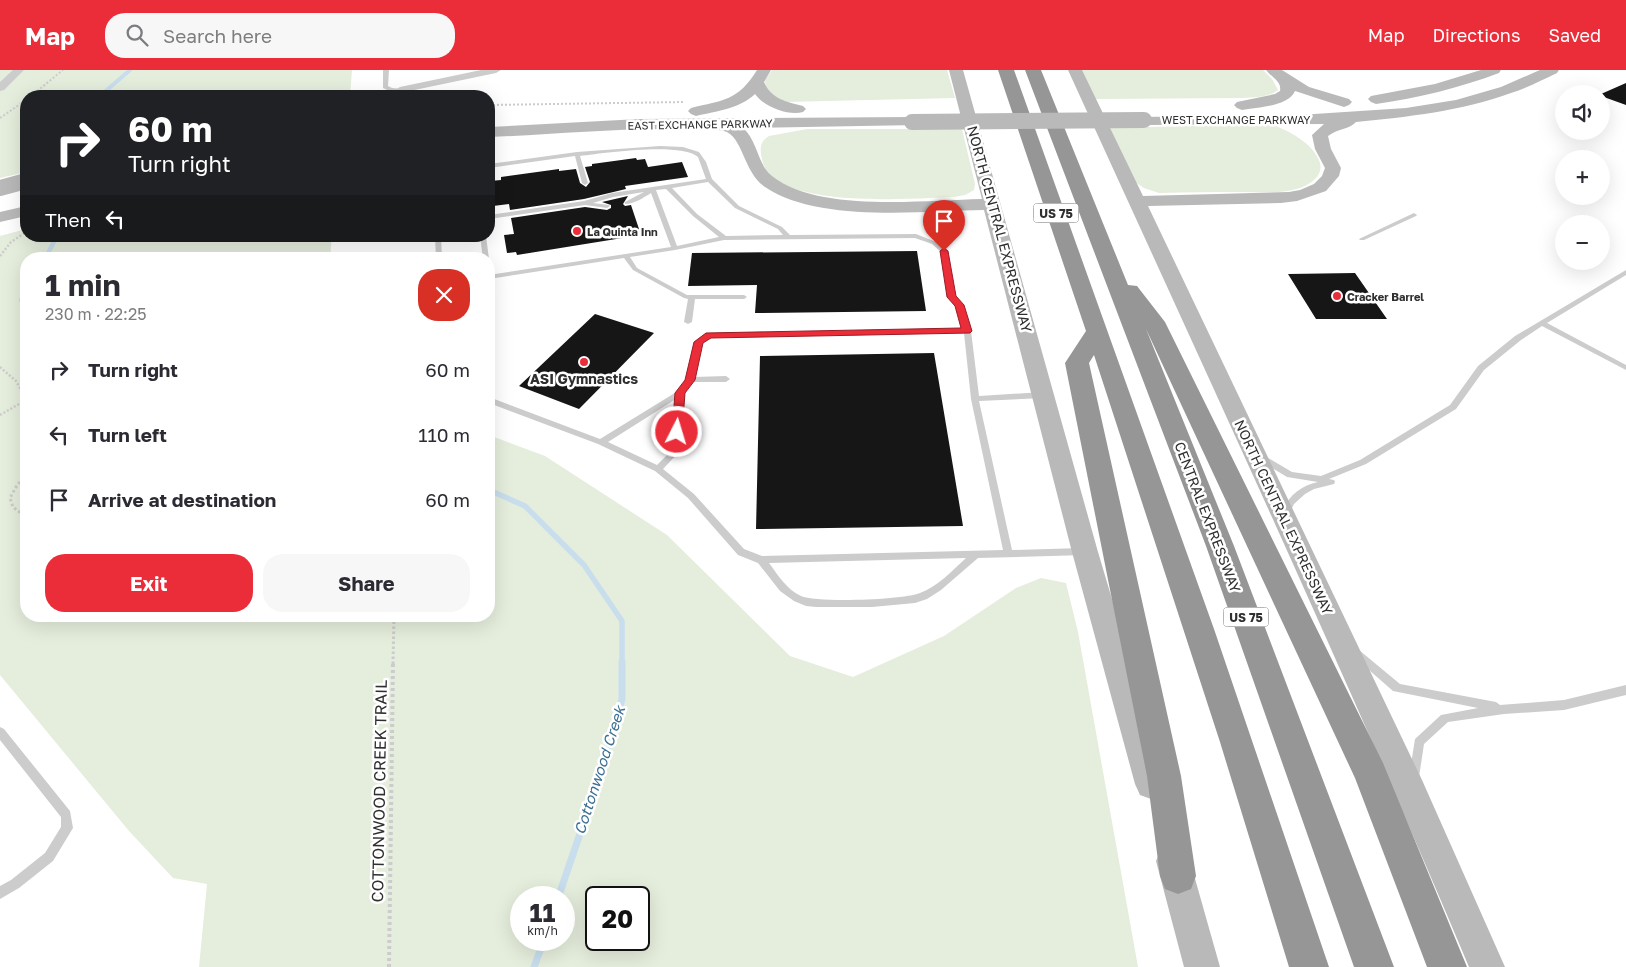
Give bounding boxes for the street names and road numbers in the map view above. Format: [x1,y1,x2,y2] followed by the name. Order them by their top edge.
[1162,113,1310,126] street label: WEST EXCHANGE PARKWAY
[627,116,773,132] street label: EAST EXCHANGE PARKWAY
[964,124,1036,334] street label: NORTH CENTRAL EXPRESSWAY
[1034,204,1078,222] road number: US 75
[1231,417,1337,617] street label: NORTH CENTRAL EXPRESSWAY
[1171,439,1245,595] street label: CENTRAL EXPRESSWAY
[1224,608,1268,626] road number: US 75
[367,680,391,902] street label: COTTONWOOD CREEK TRAIL

